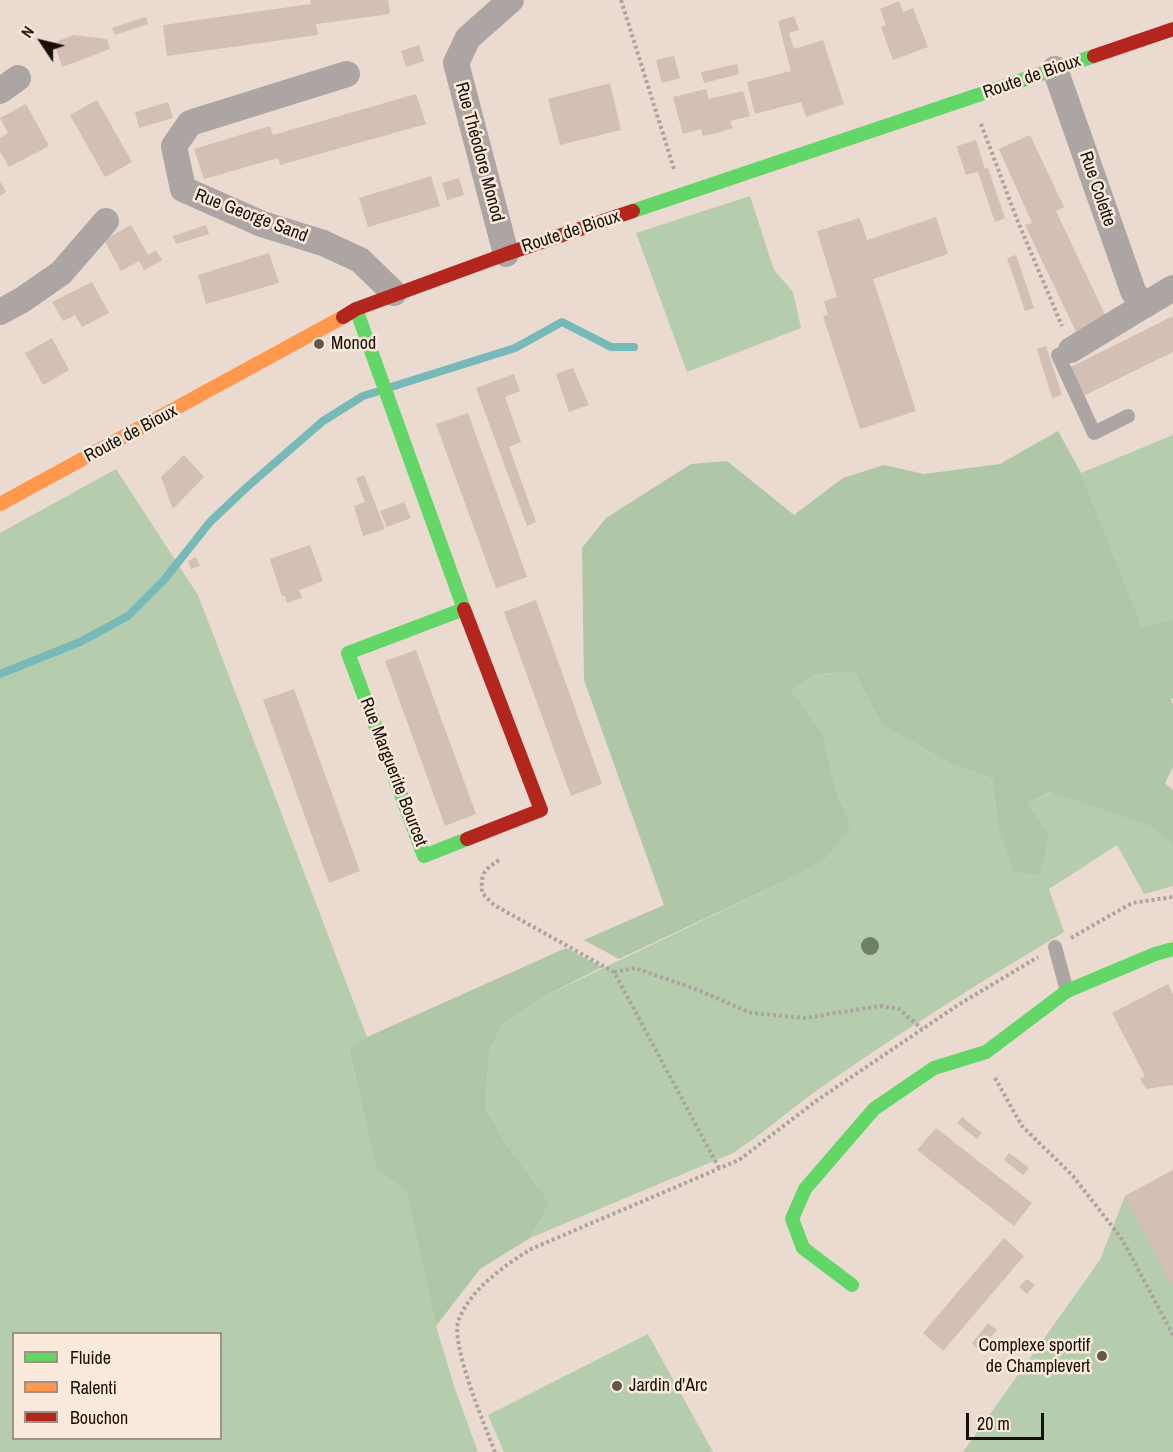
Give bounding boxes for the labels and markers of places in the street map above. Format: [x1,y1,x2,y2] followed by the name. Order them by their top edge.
[331,333,376,355] place label: Monod
[312,337,326,351] marker: Monod
[978,1335,1090,1378] place label: Complexe sportif de Champlevert
[1095,1349,1109,1363] marker: Complexe sportif de Champlevert
[629,1375,707,1397] place label: Jardin d'Arc
[610,1379,624,1393] marker: Jardin d'Arc

